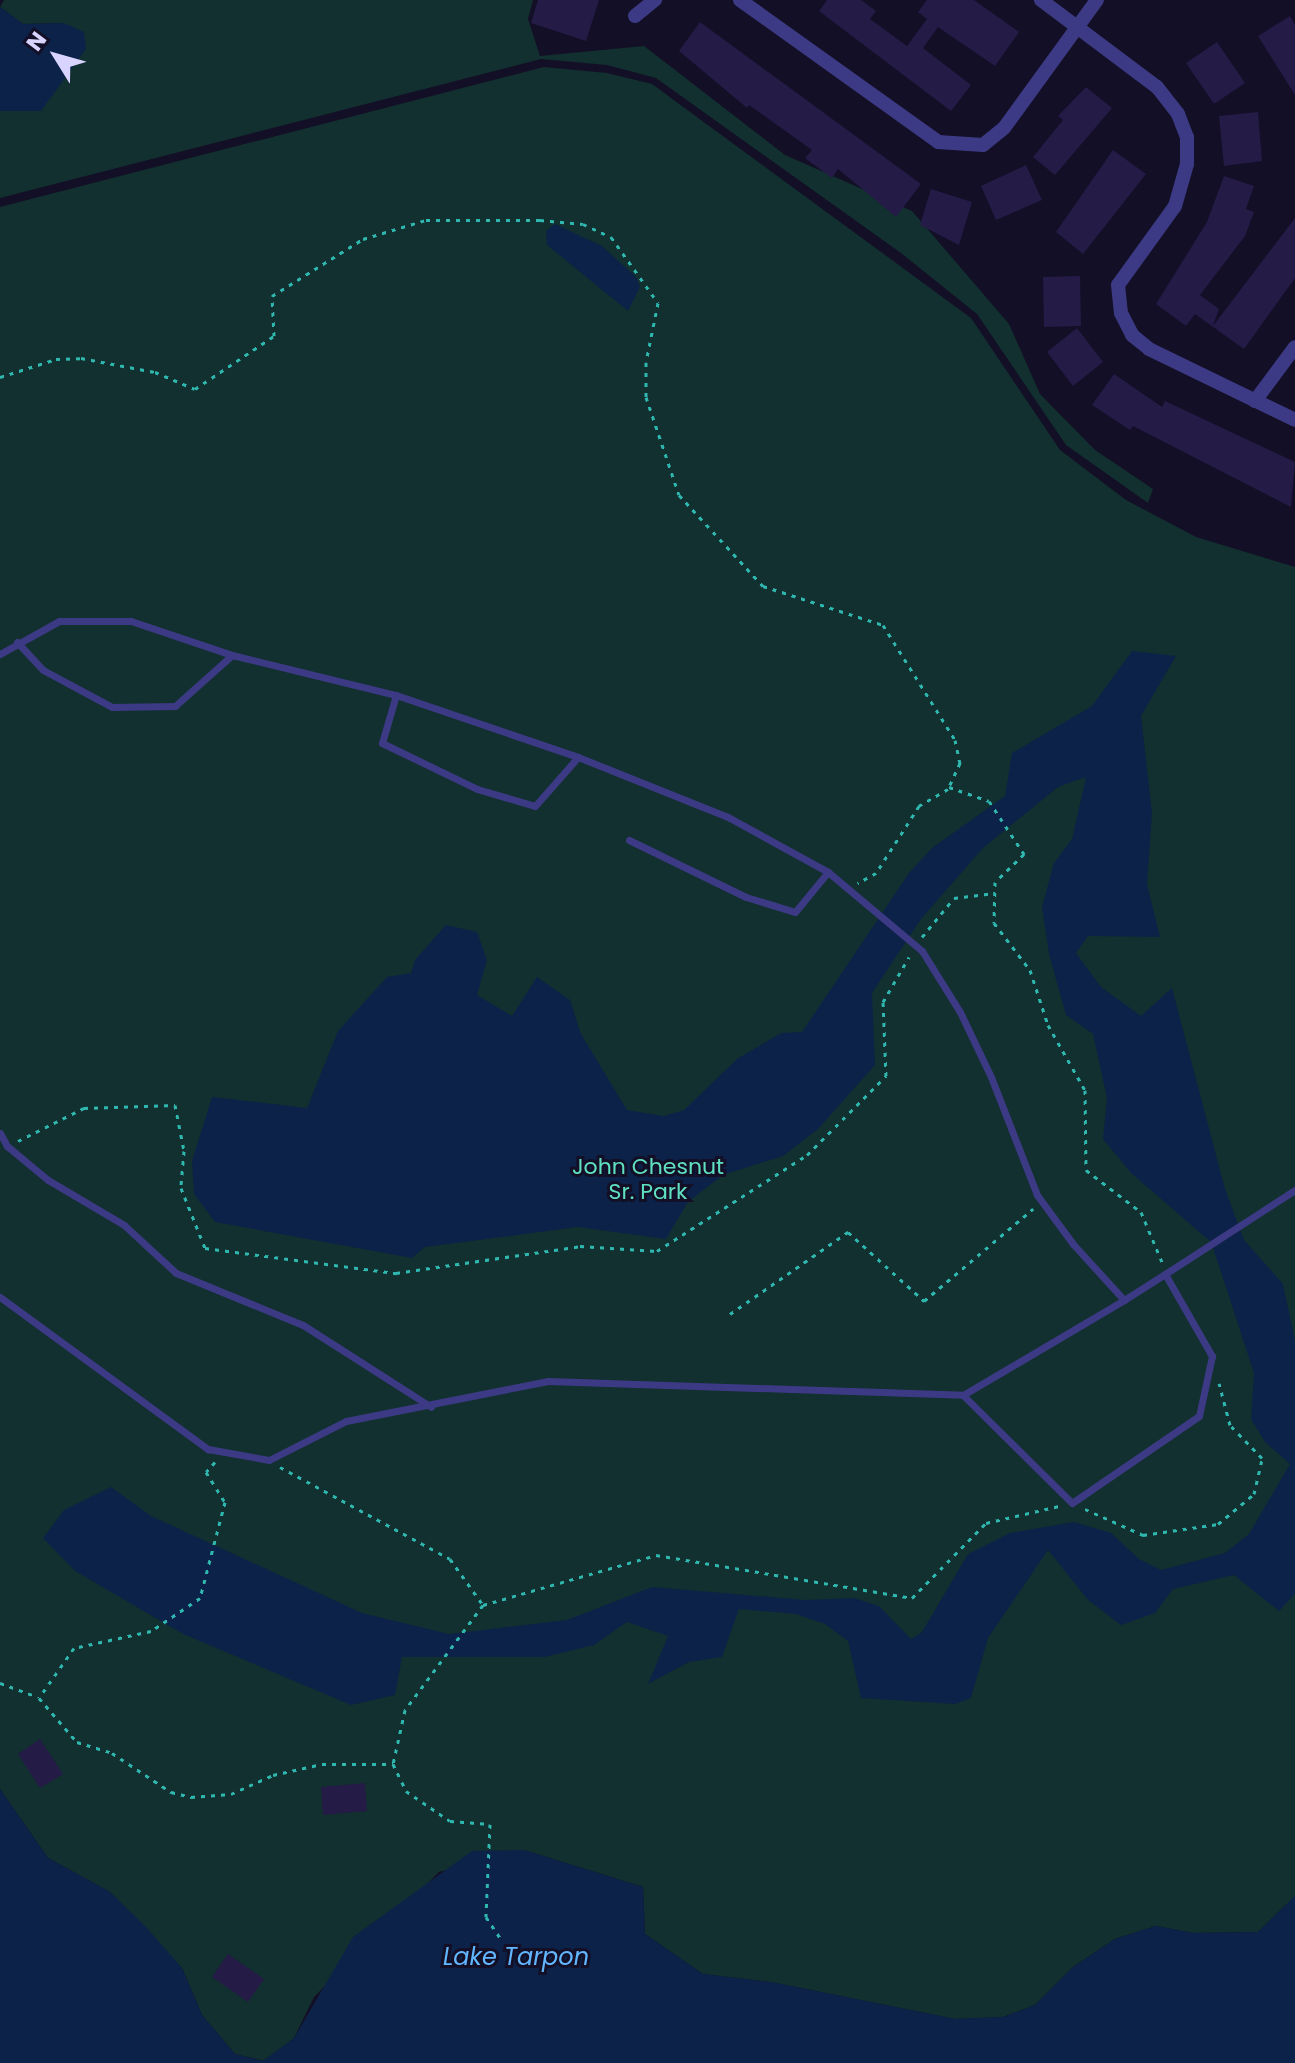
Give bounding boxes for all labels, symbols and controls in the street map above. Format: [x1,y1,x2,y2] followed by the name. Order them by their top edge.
[16,16,96,96] north arrow
[19,25,54,57] text: N
[572,1153,724,1204] park label: John Chesnut Sr. Park
[443,1943,589,1971] water label: Lake Tarpon

